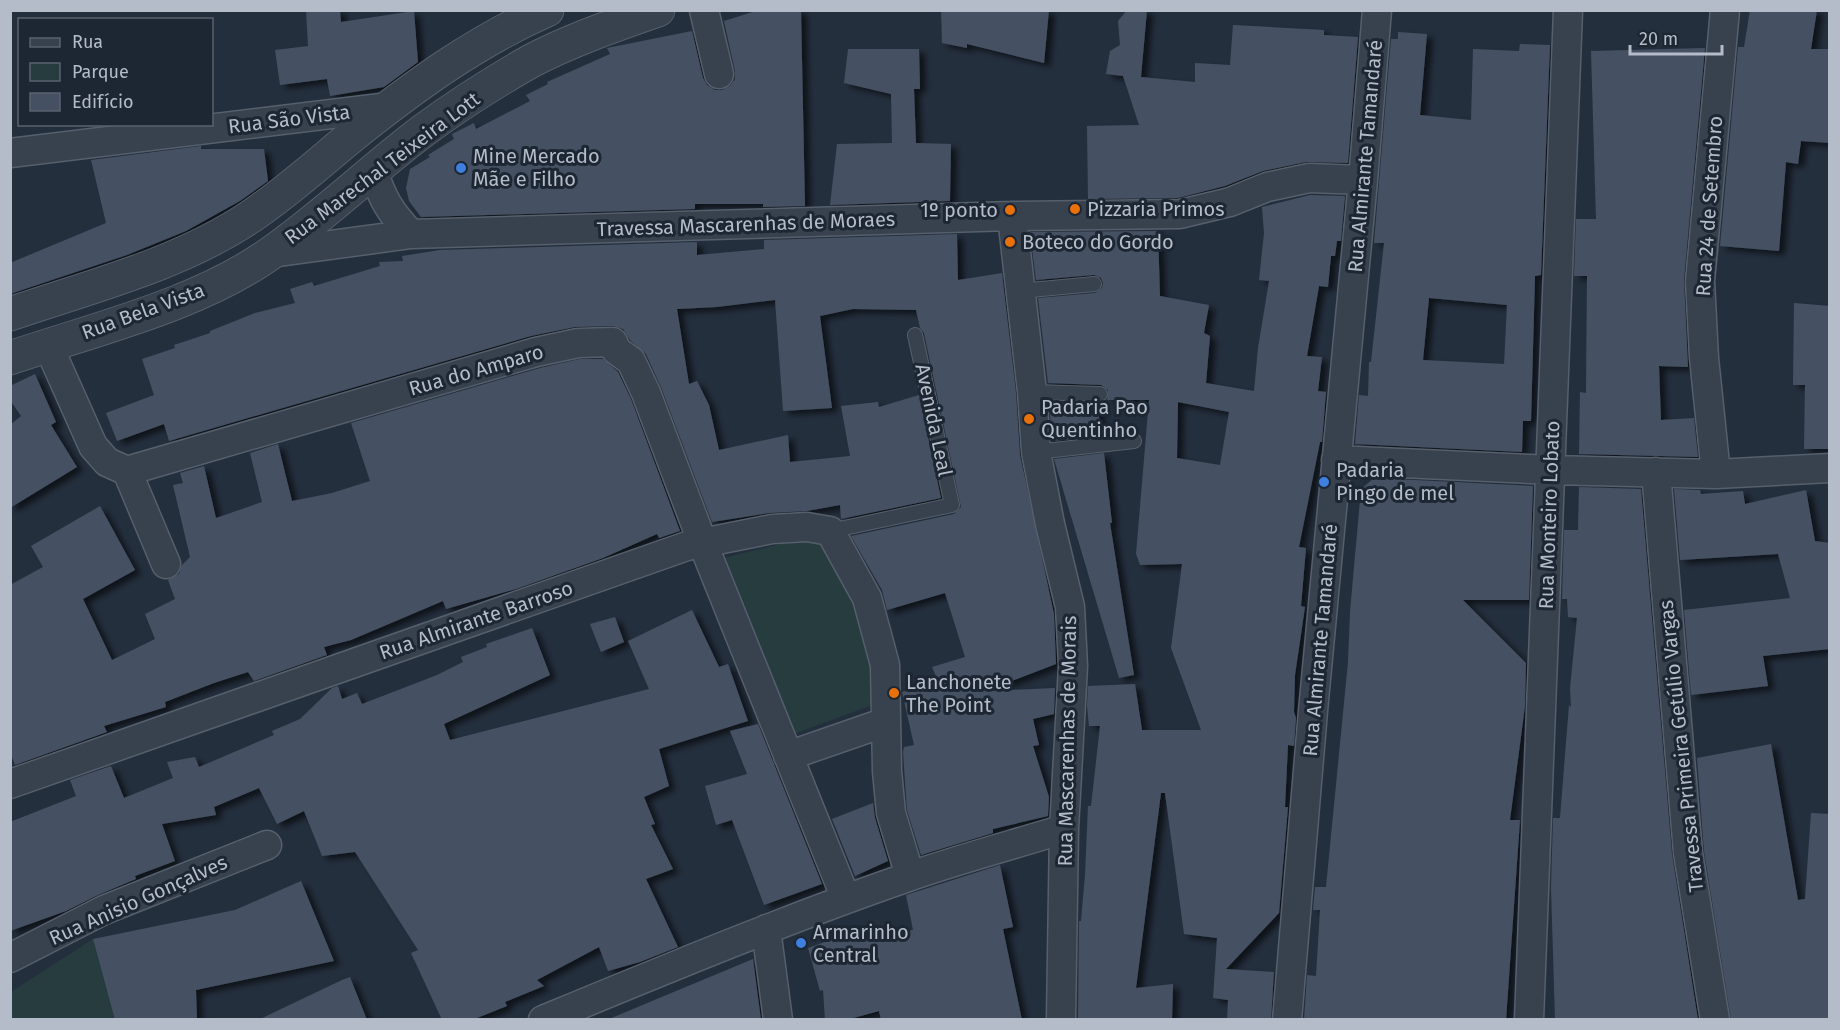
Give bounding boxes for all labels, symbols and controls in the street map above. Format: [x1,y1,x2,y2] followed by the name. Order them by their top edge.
[18,18,213,126] legend
[1630,18,1722,56] scale bar
[1639,28,1678,50] text: 20 m
[72,31,103,53] text: Rua
[1343,39,1387,273] street label: Rua Almirante Tamandaré
[72,61,129,83] text: Parque
[280,86,485,249] street label: Rua Marechal Teixeira Lott
[72,91,134,113] text: Edifício
[227,100,351,138] street label: Rua São Vista
[1691,115,1727,297] street label: Rua 24 de Setembro
[473,144,600,191] place label: Mine Mercado Mãe e Filho
[454,161,468,175] marker: Mine Mercado Mãe e Filho
[1087,197,1225,221] place label: Pizzaria Primos
[920,198,998,222] place label: 1º ponto
[1068,202,1082,216] marker: Pizzaria Primos
[1003,203,1017,217] marker: 1º ponto
[596,207,896,241] street label: Travessa Mascarenhas de Moraes
[1022,230,1174,254] place label: Boteco do Gordo
[1003,235,1017,249] marker: Boteco do Gordo
[78,278,208,344] street label: Rua Bela Vista
[406,339,546,401] street label: Rua do Amparo
[910,362,958,479] street label: Avenida Leal
[1041,395,1148,442] place label: Padaria Pao Quentinho
[1022,412,1036,426] marker: Padaria Pao Quentinho
[1534,420,1564,610] street label: Rua Monteiro Lobato
[1336,458,1454,505] place label: Padaria Pingo de mel
[1317,475,1331,489] marker: Padaria Pingo de mel
[1298,523,1342,757] street label: Rua Almirante Tamandaré
[376,576,576,664] street label: Rua Almirante Barroso
[1654,599,1708,893] street label: Travessa Primeira Getúlio Vargas
[1053,615,1081,867] street label: Rua Mascarenhas de Morais
[906,670,1012,717] place label: Lanchonete The Point
[887,686,901,700] marker: Lanchonete The Point
[45,850,231,951] street label: Rua Anisio Gonçalves
[813,920,909,967] place label: Armarinho Central
[794,936,808,950] marker: Armarinho Central

